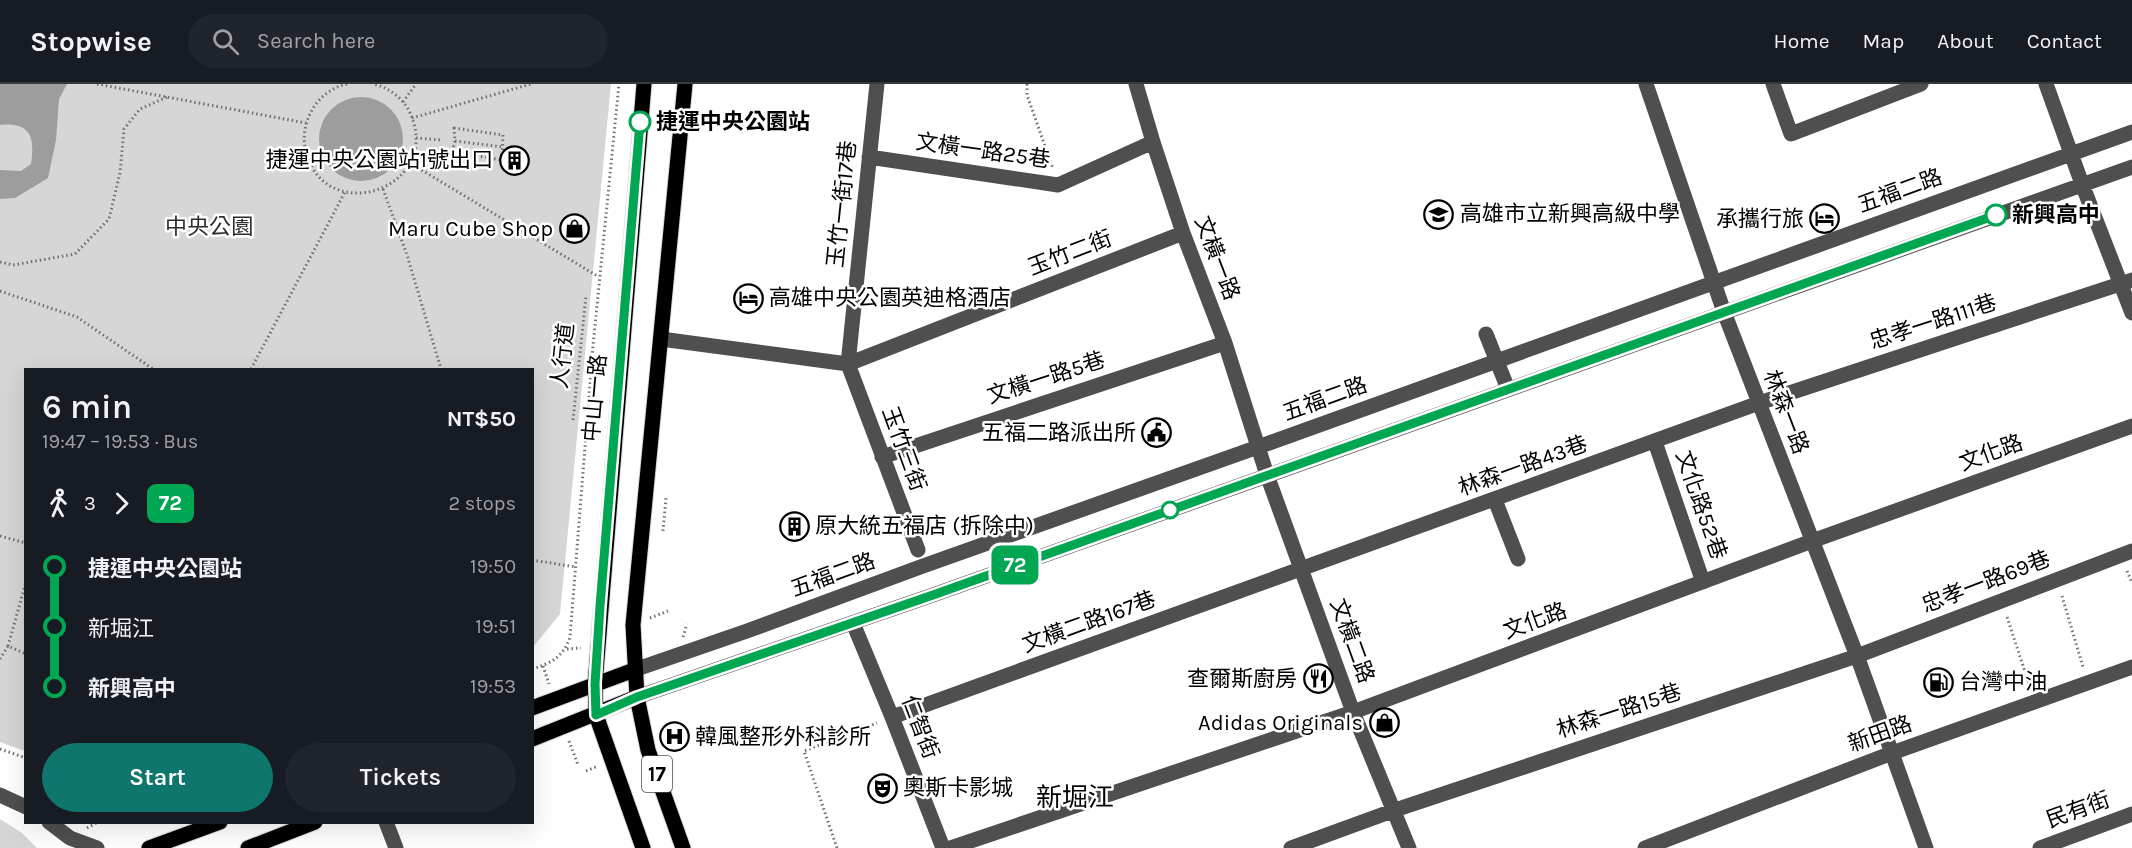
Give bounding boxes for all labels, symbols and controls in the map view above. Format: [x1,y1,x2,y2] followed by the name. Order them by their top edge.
[188,14,608,68] search box
[30,25,152,58] text: Stopwise
[209,25,242,58] icon: search
[257,28,375,54] text: Search here
[1774,29,1830,53] text: Home
[1863,29,1904,53] text: Map
[1937,29,1994,53] text: About
[2027,29,2102,53] text: Contact
[656,109,810,135] place label: 捷運中央公園站
[629,111,651,133] marker: 捷運中央公園站
[914,129,1052,173] street label: 文橫一路25巷
[822,139,862,269] street label: 玉竹一街17巷
[498,144,530,176] building icon: 捷運中央公園站1號出口
[266,147,493,173] place label: 捷運中央公園站1號出口
[1854,164,1946,218] street label: 五福二路
[1423,198,1455,230] school or university icon: 高雄市立新興高級中學
[1460,201,1680,227] place label: 高雄市立新興高級中學
[2012,202,2100,228] place label: 新興高中
[1809,203,1841,235] hotel icon: 承攜行旅
[1985,204,2007,226] marker: 新興高中
[1716,206,1804,232] place label: 承攜行旅
[1189,212,1245,304] street label: 文橫一路
[558,213,590,245] shop icon: Maru Cube Shop
[165,214,253,240] park label: 中央公園
[388,216,553,242] place label: Maru Cube Shop
[1024,225,1116,281] street label: 玉竹二街
[732,282,764,314] hotel icon: 高雄中央公園英迪格酒店
[769,285,1011,311] place label: 高雄中央公園英迪格酒店
[1866,289,2000,355] street label: 忠孝一路111巷
[547,322,579,390] street label: 人行道
[984,347,1108,409] street label: 文橫一路5巷
[578,353,612,443] street label: 中山一路
[1758,366,1814,458] street label: 林森一路
[1279,372,1371,426] street label: 五福二路
[42,388,132,426] text: 6 min
[877,403,931,495] street label: 玉竹三街
[447,406,516,432] text: NT$50
[1141,417,1173,449] public building icon: 五福二路派出所
[982,420,1136,446] place label: 五福二路派出所
[1956,429,2026,477] street label: 文化路
[42,430,198,453] text: 19:47 – 19:53 · Bus
[1455,431,1591,501] street label: 林森一路43巷
[1670,447,1732,563] street label: 文化路52巷
[42,487,75,520] icon: walk
[105,487,138,520] icon: forward
[159,491,182,515] text: 72
[84,492,96,515] text: 3
[449,492,516,515] text: 2 stops
[1161,501,1179,519] unlabelled marker
[778,510,810,542] building icon: 原大統五福店 (拆除中)
[815,513,1034,539] place label: 原大統五福店 (拆除中)
[988,546,1042,584] line badge: 72
[1918,546,2054,618] street label: 忠孝一路69巷
[787,548,879,602] street label: 五福二路
[1003,553,1027,577] text: 72
[470,555,516,578] text: 19:50
[88,556,242,582] text: 捷運中央公園站
[1019,586,1159,658] street label: 文橫二路167巷
[1325,595,1379,687] street label: 文橫二路
[1500,597,1570,645] street label: 文化路
[475,615,516,638] text: 19:51
[88,616,154,642] text: 新堀江
[1302,663,1334,695] restaurant icon: 查爾斯廚房
[1187,666,1297,692] place label: 查爾斯廚房
[1922,666,1954,698] fuel station icon: 台灣中油
[1959,669,2047,695] place label: 台灣中油
[470,675,516,698] text: 19:53
[88,676,176,702] text: 新興高中
[1553,679,1685,743] street label: 林森一路15巷
[896,692,944,762] street label: 仁智街
[1368,707,1400,739] shop icon: Adidas Originals
[1198,710,1363,736] place label: Adidas Originals
[1845,710,1915,758] street label: 新田路
[658,721,690,753] hospital icon: 韓風整形外科診所
[695,724,871,750] place label: 韓風整形外科診所
[42,743,273,812] button: Start
[285,743,516,812] button: Tickets
[642,756,672,792] road number: 17
[866,772,898,804] theatre icon: 奧斯卡影城
[903,775,1013,801] place label: 奧斯卡影城
[1036,782,1114,813] district label: 新堀江
[2043,786,2113,834] street label: 民有街

